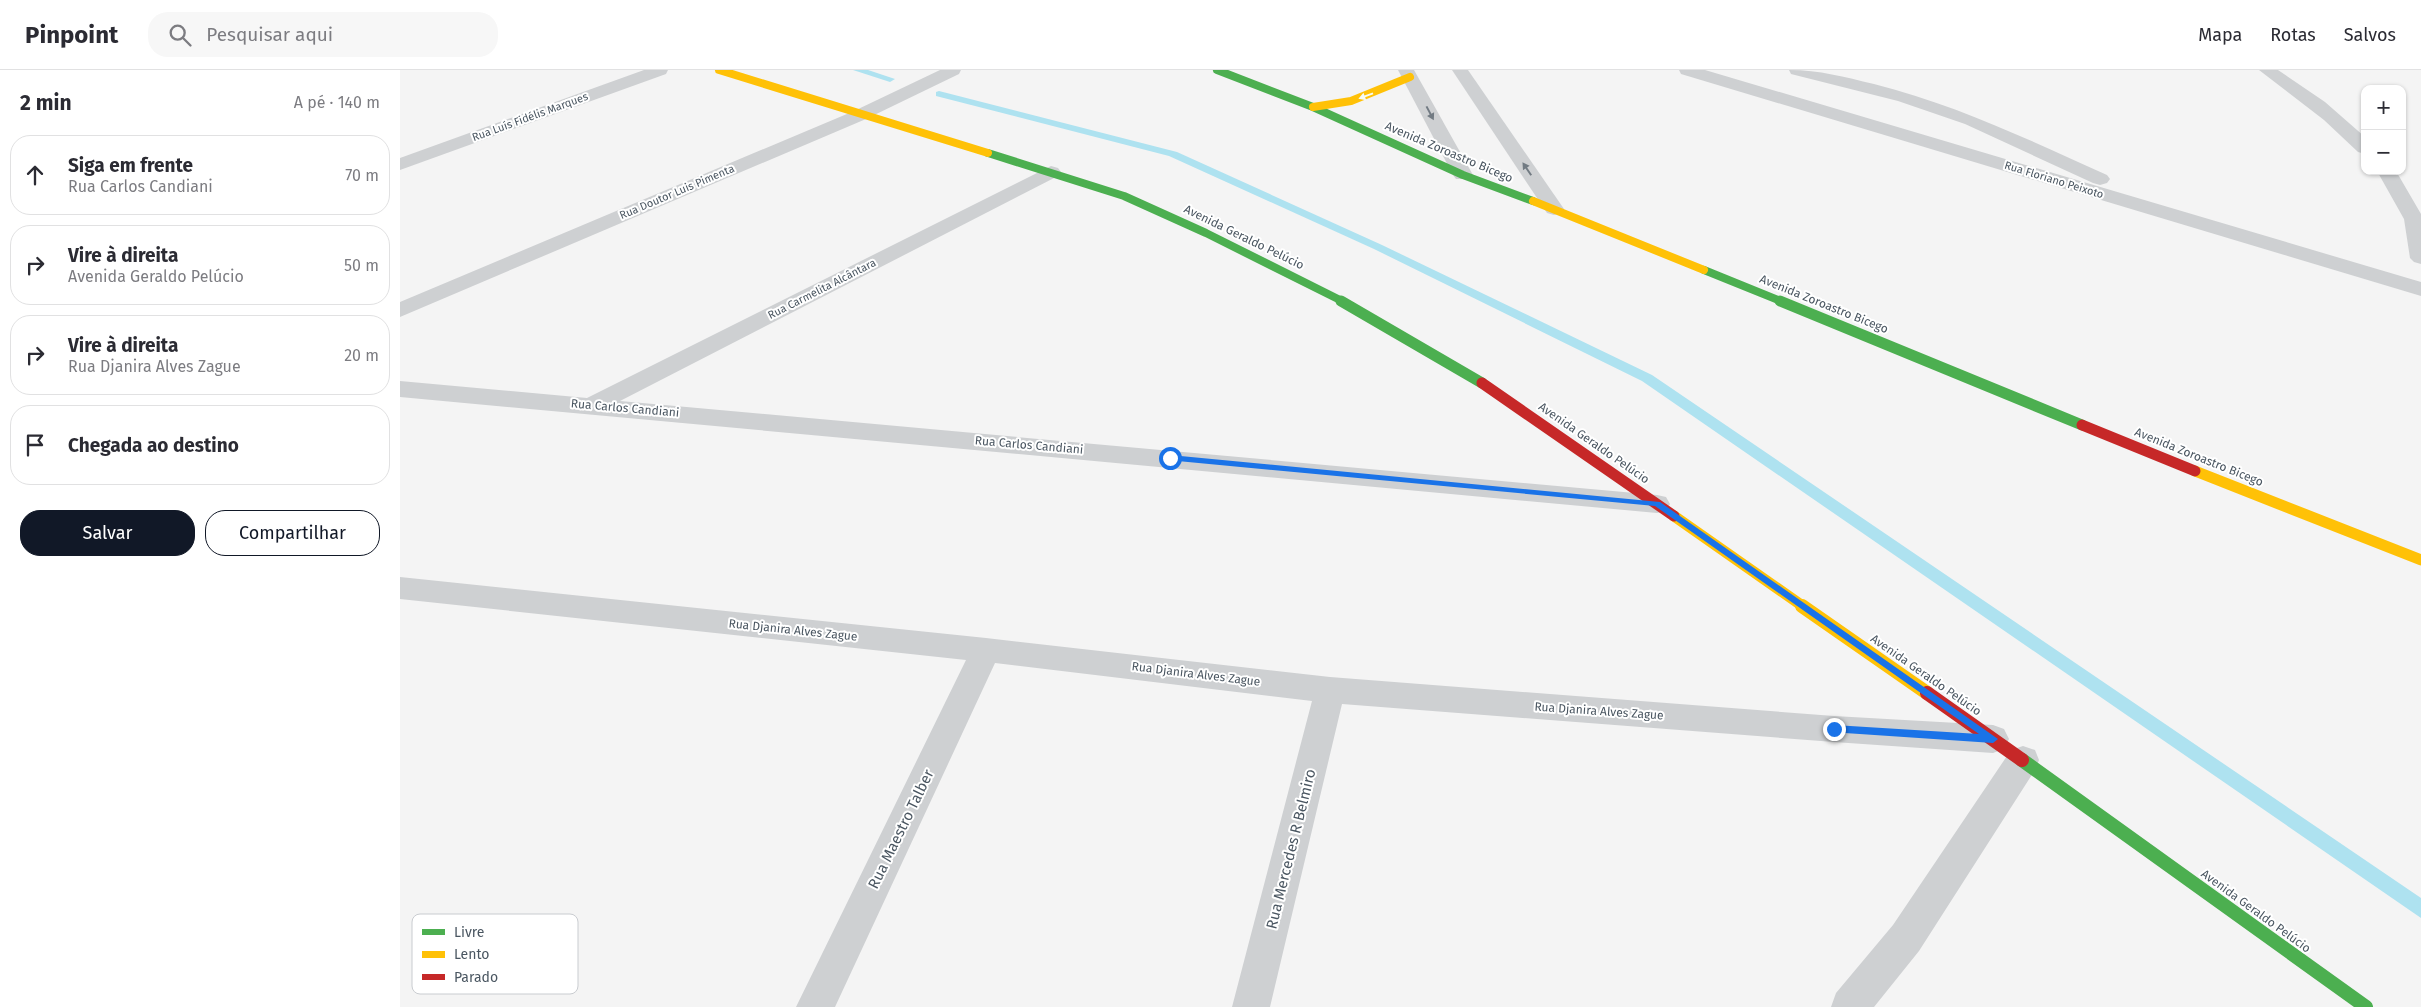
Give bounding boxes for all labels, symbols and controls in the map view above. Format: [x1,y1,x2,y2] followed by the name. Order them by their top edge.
[148,12,498,57] search box
[25,21,118,49] text: Pinpoint
[166,21,194,49] icon: search
[206,23,333,46] text: Pesquisar aqui
[2198,24,2242,46] text: Mapa
[2270,24,2316,46] text: Rotas
[2344,24,2396,46] text: Salvos
[2361,85,2406,175] map controls
[2361,85,2406,130] button: +
[20,90,72,116] text: 2 min
[470,90,590,144] street label: Rua Luís Fidélis Marques
[1358,92,1373,100] one-way arrow
[294,93,380,112] text: A pé · 140 m
[1425,106,1434,119] one-way arrow
[1383,119,1515,185] street label: Avenida Zoroastro Bicego
[2361,130,2406,175] button: −
[68,154,193,177] text: Siga em frente
[2003,159,2105,201] street label: Rua Floriano Peixoto
[21,161,49,189] icon: ahead
[618,162,736,222] street label: Rua Doutor Luis Pimenta
[1522,162,1532,175] one-way arrow
[345,166,379,185] text: 70 m
[68,177,213,196] text: Rua Carlos Candiani
[1182,202,1306,272] street label: Avenida Geraldo Pelúcio
[68,244,178,267] text: Vire à direita
[21,251,49,279] icon: right
[344,256,379,275] text: 50 m
[766,256,878,322] street label: Rua Carmelita Alcântara
[68,267,244,286] text: Avenida Geraldo Pelúcio
[1758,272,1890,336] street label: Avenida Zoroastro Bicego
[68,334,178,357] text: Vire à direita
[21,341,49,369] icon: right
[344,346,379,365] text: 20 m
[68,357,241,376] text: Rua Djanira Alves Zague
[570,396,680,420] street label: Rua Carlos Candiani
[1536,399,1652,487] street label: Avenida Geraldo Pelúcio
[2133,425,2265,489] street label: Avenida Zoroastro Bicego
[21,431,49,459] icon: arrive
[974,433,1084,457] street label: Rua Carlos Candiani
[68,434,239,457] text: Chegada ao destino
[1159,447,1182,470] route start
[20,510,195,556] button: Salvar
[205,510,380,556] button: Compartilhar
[728,616,858,644] street label: Rua Djanira Alves Zague
[1868,631,1984,719] street label: Avenida Geraldo Pelúcio
[1131,659,1261,689] street label: Rua Djanira Alves Zague
[1534,700,1664,722] street label: Rua Djanira Alves Zague
[1823,718,1846,741] route end
[864,766,938,892] street label: Rua Maestro Talber
[1262,767,1320,931] street label: Rua Mercedes R Belmiro
[2199,867,2313,955] street label: Avenida Geraldo Pelúcio
[412,914,578,994] legend
[454,924,484,941] text: Livre
[454,946,489,963] text: Lento
[454,969,498,986] text: Parado

